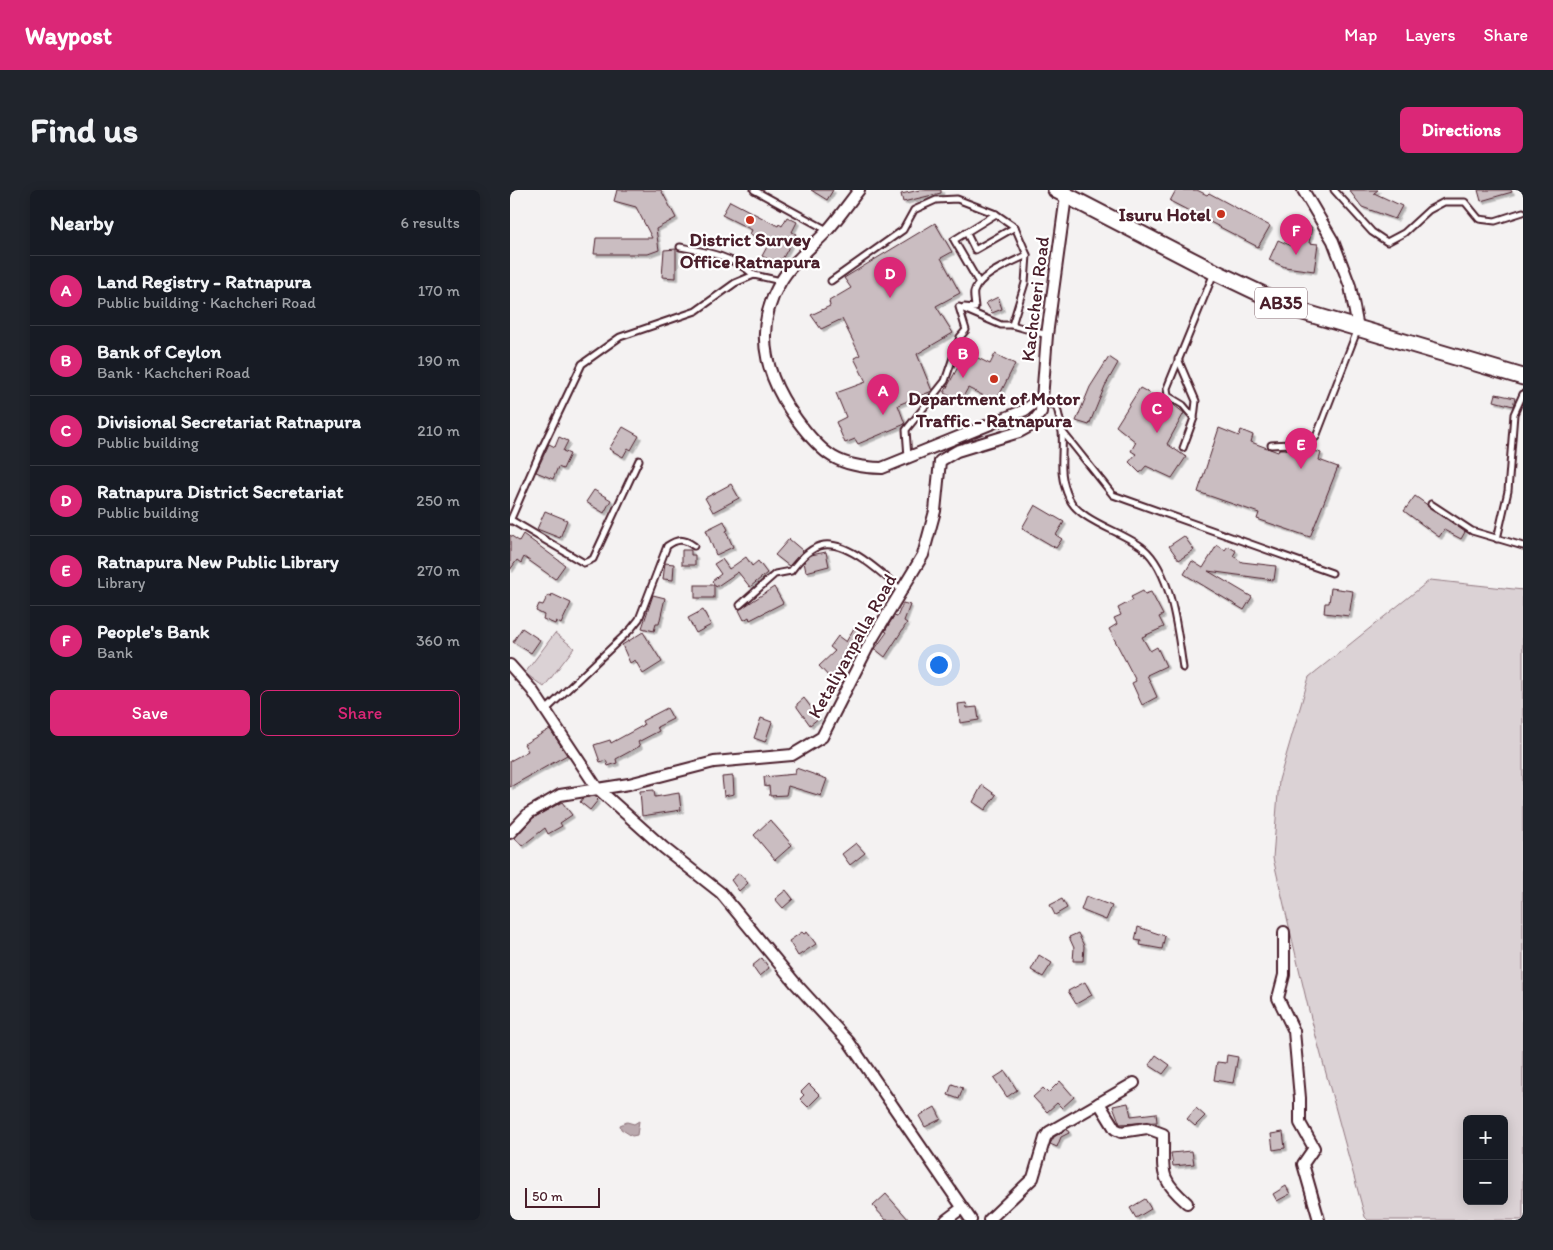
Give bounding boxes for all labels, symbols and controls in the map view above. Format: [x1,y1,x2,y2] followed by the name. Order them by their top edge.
[25,21,112,50] text: Waypost
[1344,24,1377,46] text: Map
[1405,24,1455,46] text: Layers
[1483,24,1528,46] text: Share
[1400,107,1523,153] button: Directions
[30,109,138,151] text: Find us
[1119,203,1212,226] place label: Isuru Hotel
[1215,208,1227,220] marker: Isuru Hotel
[50,210,114,235] text: Nearby
[400,213,460,232] text: 6 results
[744,214,756,226] marker: District Survey Office Ratnapura
[1280,214,1312,255] pin: F
[680,228,821,273] place label: District Survey Office Ratnapura
[1016,234,1054,363] street label: Kachcheri Road
[874,257,906,298] pin: D
[97,270,312,293] text: Land Registry - Ratnapura
[61,281,71,300] text: A
[418,281,460,300] text: 170 m
[1255,288,1307,318] road number: AB35
[97,293,316,312] text: Public building · Kachcheri Road
[947,337,979,378] pin: B
[97,340,221,363] text: Bank of Ceylon
[61,351,71,370] text: B
[417,351,460,370] text: 190 m
[97,363,250,382] text: Bank · Kachcheri Road
[988,373,1000,385] marker: Department of Motor Traffic - Ratnapura
[867,374,899,415] pin: A
[908,387,1080,432] place label: Department of Motor Traffic - Ratnapura
[1141,392,1173,433] pin: C
[97,410,361,433] text: Divisional Secretariat Ratnapura
[61,421,71,440] text: C
[417,421,460,440] text: 210 m
[1285,428,1317,469] pin: E
[97,433,199,452] text: Public building
[97,480,343,503] text: Ratnapura District Secretariat
[61,491,71,510] text: D
[416,491,460,510] text: 250 m
[97,503,199,522] text: Public building
[97,550,339,573] text: Ratnapura New Public Library
[62,561,70,580] text: E
[417,561,460,580] text: 270 m
[803,570,901,722] street label: Ketaliyanpalla Road
[97,573,145,592] text: Library
[97,620,210,643] text: People's Bank
[62,631,70,650] text: F
[416,631,460,650] text: 360 m
[97,643,133,662] text: Bank
[926,652,952,678] your location
[50,690,250,736] button: Save
[260,690,460,736] button: Share
[1463,1115,1508,1205] map controls
[1463,1115,1508,1160] button: +
[1463,1160,1508,1205] button: −
[525,1185,600,1208] scale bar
[532,1188,563,1205] text: 50 m

